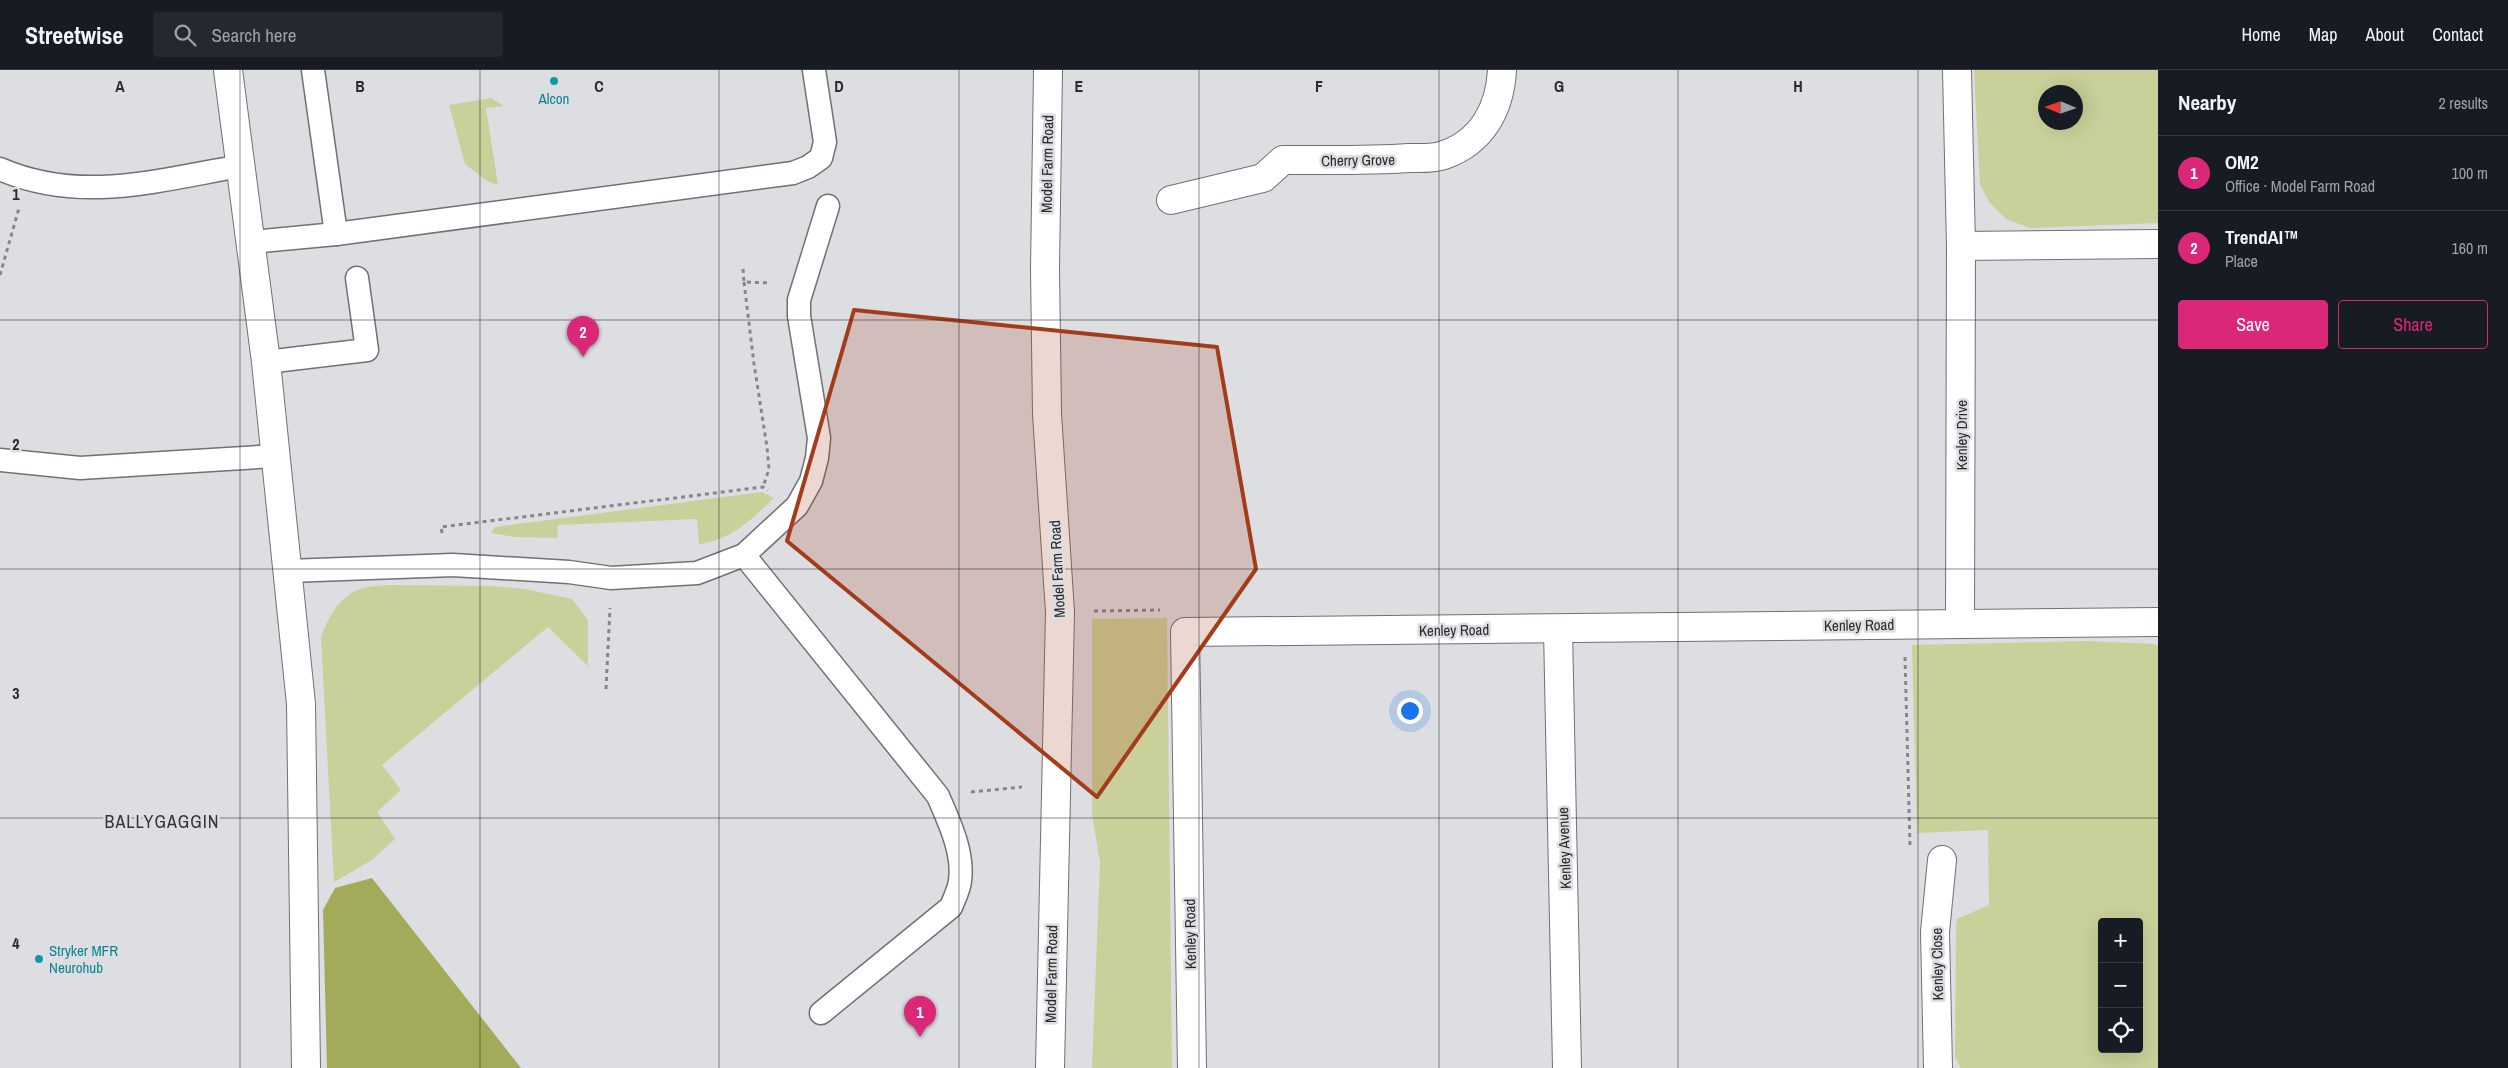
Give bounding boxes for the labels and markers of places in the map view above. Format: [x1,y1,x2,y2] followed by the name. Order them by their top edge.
[548,75,560,87] marker: Alcon
[538,88,569,109] place label: Alcon
[567,316,599,357] pin: 2
[49,940,118,978] place label: Stryker MFR Neurohub
[33,953,45,965] marker: Stryker MFR Neurohub
[904,996,936,1037] pin: 1

